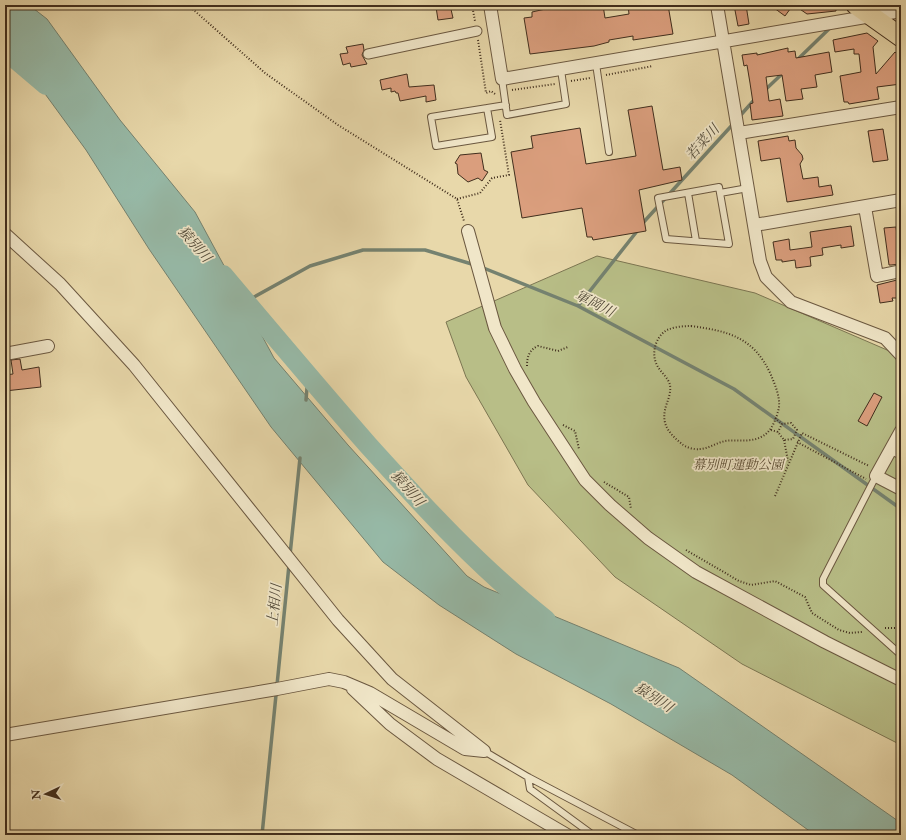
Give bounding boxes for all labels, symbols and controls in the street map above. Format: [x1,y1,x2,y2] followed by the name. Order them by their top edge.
[682,120,724,164] water label: 若菜川
[174,223,216,267] water label: 猿別川
[572,286,619,321] water label: 軍岡川
[692,457,785,473] park label: 幕別町運動公園
[387,467,429,511] water label: 猿別川
[264,581,285,627] water label: 上相川
[631,679,678,717] water label: 猿別川
[26,774,66,814] north arrow
[30,788,43,801] text: N

